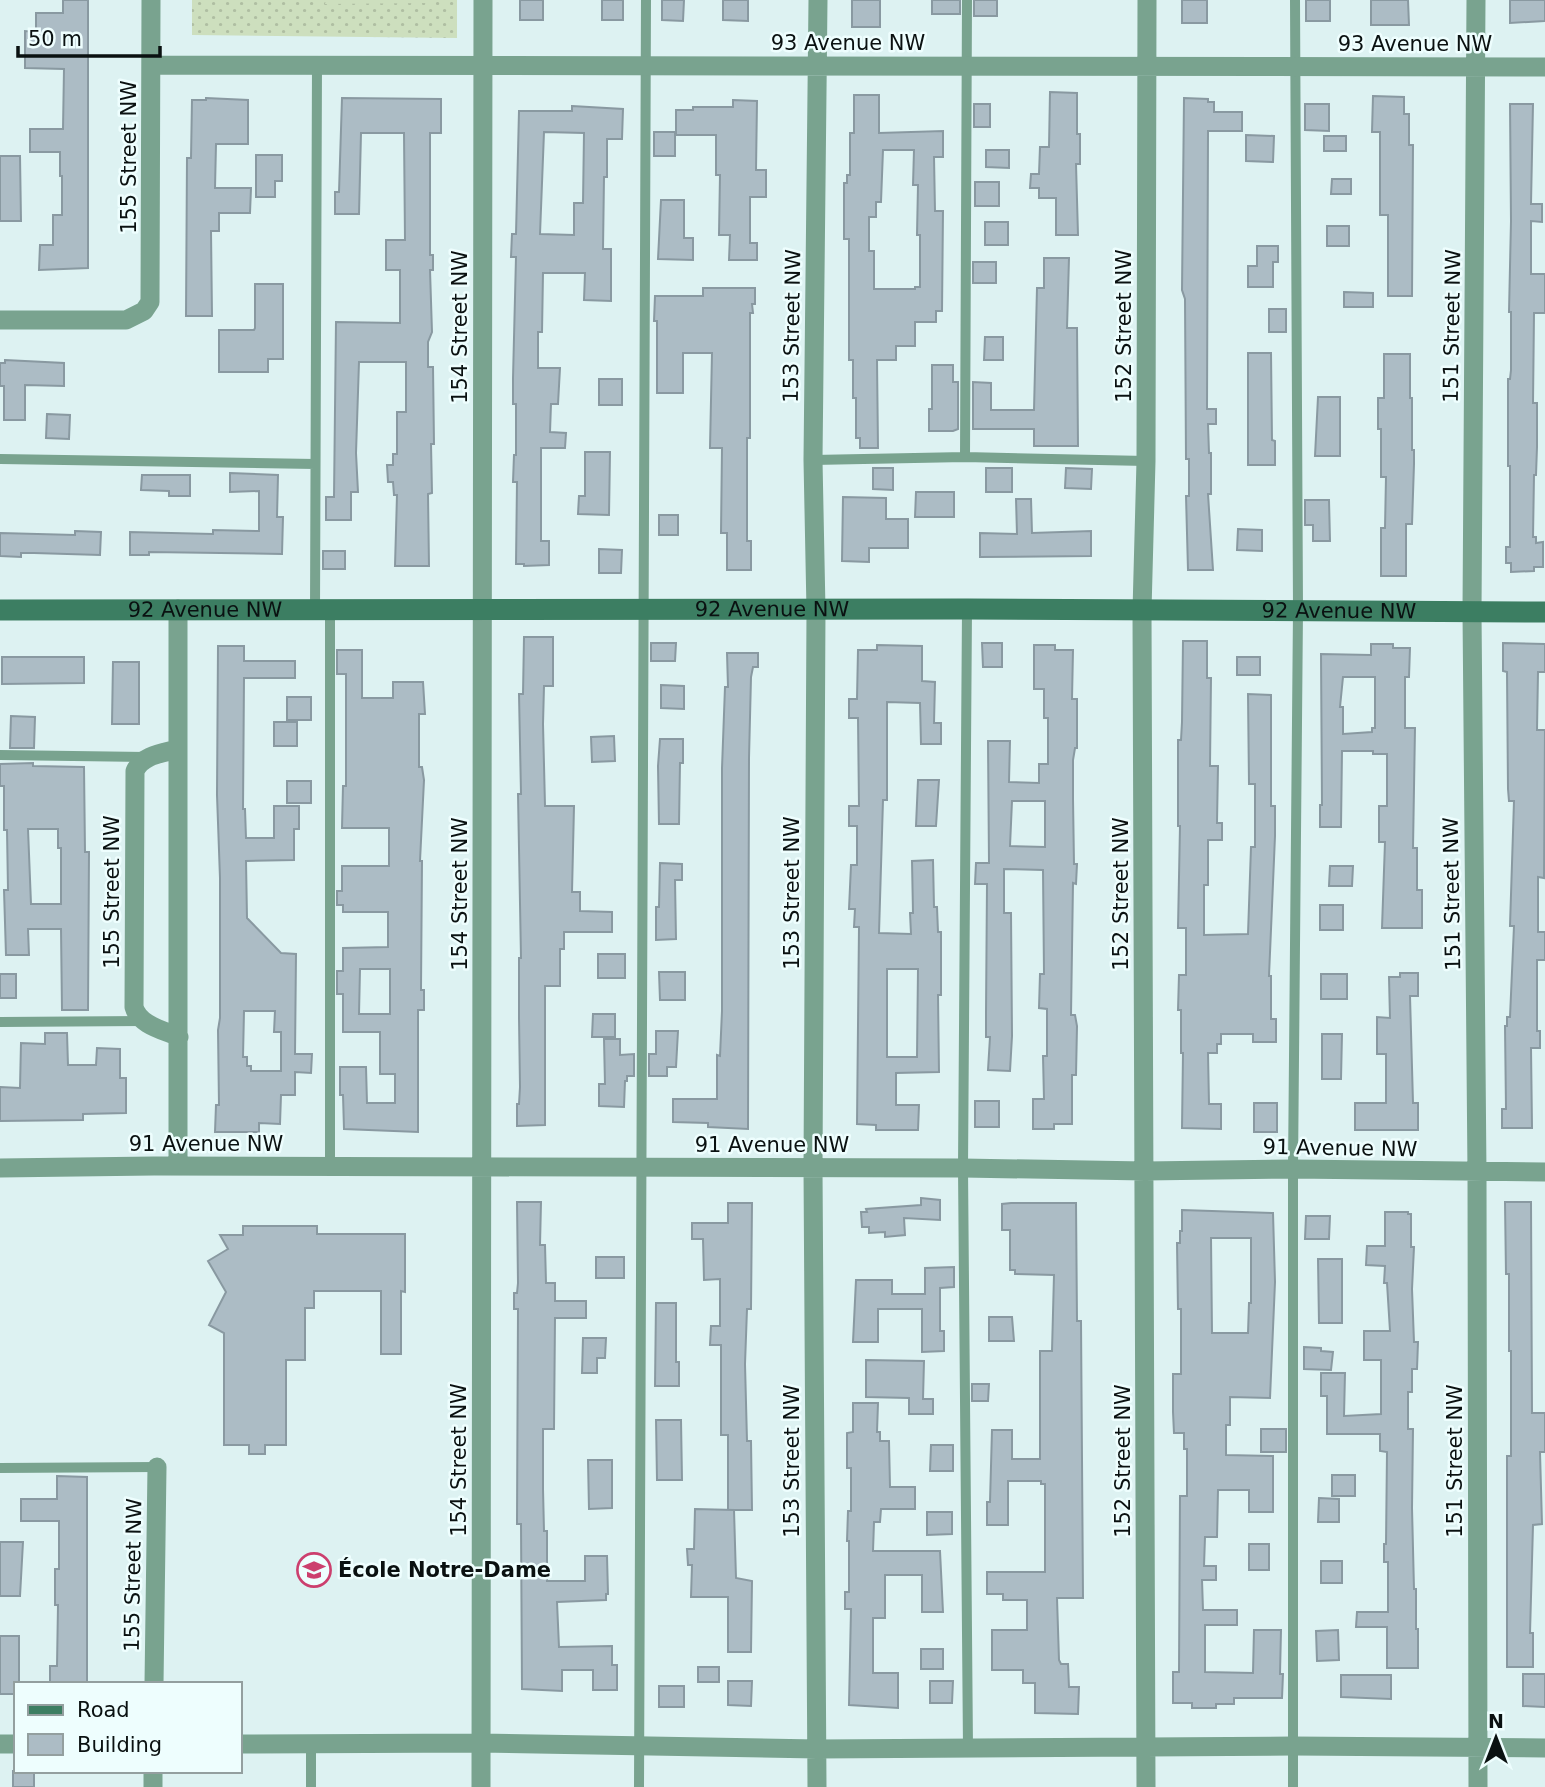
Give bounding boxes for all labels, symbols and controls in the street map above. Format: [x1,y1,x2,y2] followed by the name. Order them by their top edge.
[18,14,159,58] scale bar
[28,27,82,51] text: 50 m
[771,31,926,55] street label: 93 Avenue NW
[1338,32,1493,56] street label: 93 Avenue NW
[117,80,141,234] street label: 155 Street NW
[779,249,805,403] street label: 153 Street NW
[1112,249,1136,403] street label: 152 Street NW
[1439,249,1465,403] street label: 151 Street NW
[448,250,472,404] street label: 154 Street NW
[695,597,850,621] street label: 92 Avenue NW
[128,598,283,622] street label: 92 Avenue NW
[1262,599,1417,623] street label: 92 Avenue NW
[100,815,124,969] street label: 155 Street NW
[780,816,804,970] street label: 153 Street NW
[448,817,472,971] street label: 154 Street NW
[1109,817,1133,971] street label: 152 Street NW
[1439,817,1465,971] street label: 151 Street NW
[129,1132,284,1156] street label: 91 Avenue NW
[695,1133,850,1157] street label: 91 Avenue NW
[1263,1135,1418,1161] street label: 91 Avenue NW
[447,1383,471,1537] street label: 154 Street NW
[780,1384,804,1538] street label: 153 Street NW
[1111,1384,1135,1538] street label: 152 Street NW
[1443,1384,1467,1538] street label: 151 Street NW
[120,1498,146,1652] street label: 155 Street NW
[295,1551,333,1589] school or university icon: École Notre-Dame
[338,1557,551,1582] place label: École Notre-Dame
[14,1682,242,1773] legend
[77,1698,130,1722] text: Road
[1461,1703,1531,1773] north arrow
[1488,1710,1504,1732] text: N
[77,1733,162,1757] text: Building

